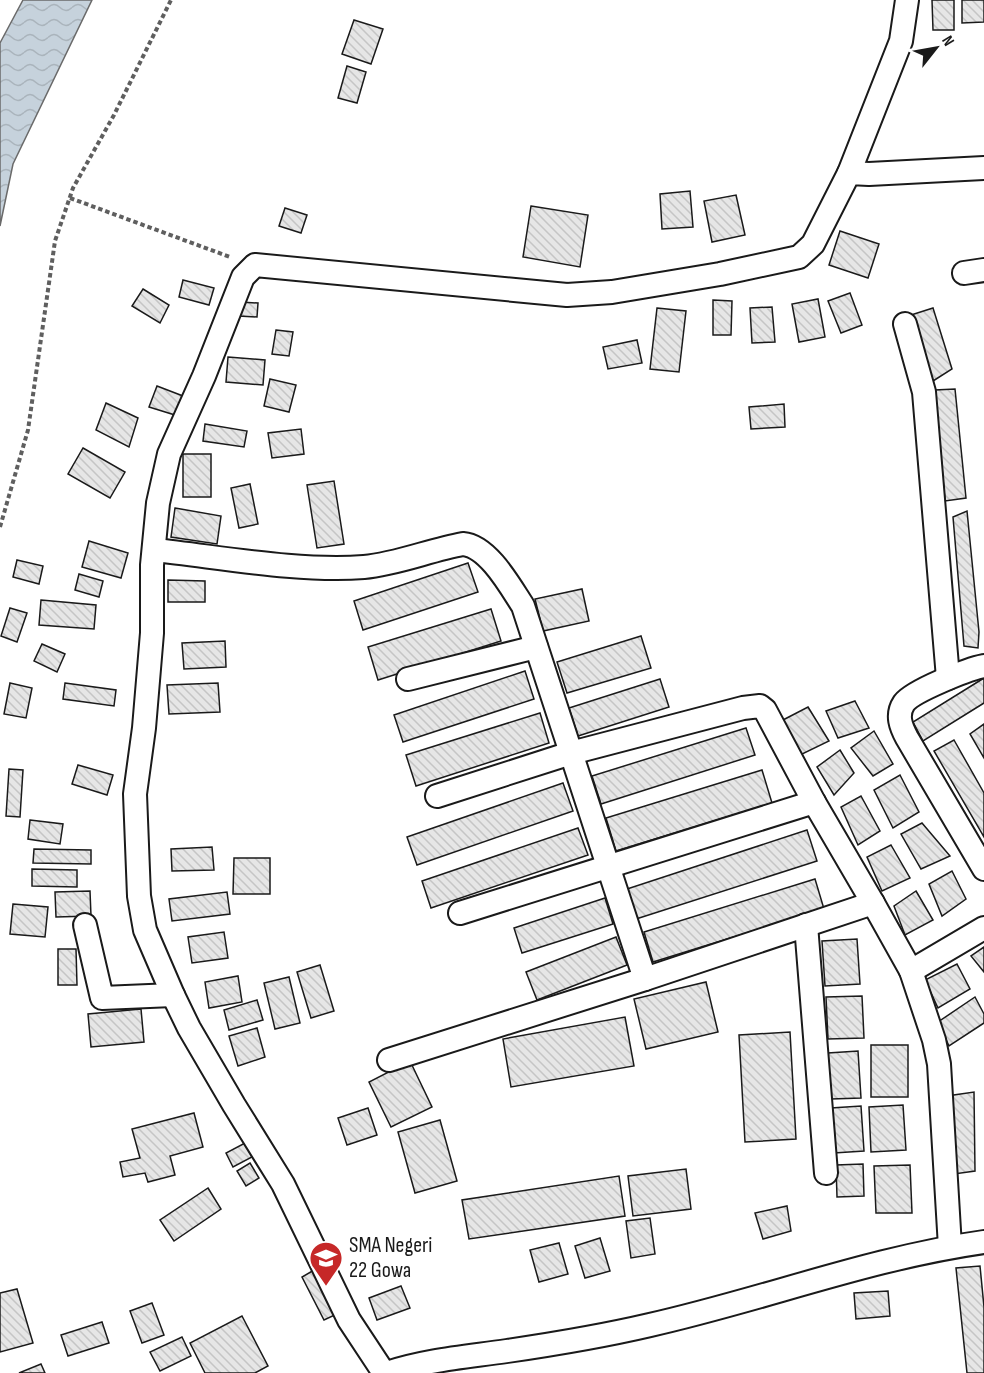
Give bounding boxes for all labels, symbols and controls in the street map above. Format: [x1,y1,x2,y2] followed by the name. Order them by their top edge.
[906,18,966,78] north arrow
[937,32,958,50] text: N
[349,1232,432,1284] place label: SMA Negeri 22 Gowa
[308,1240,344,1287] school or university icon: SMA Negeri 22 Gowa

